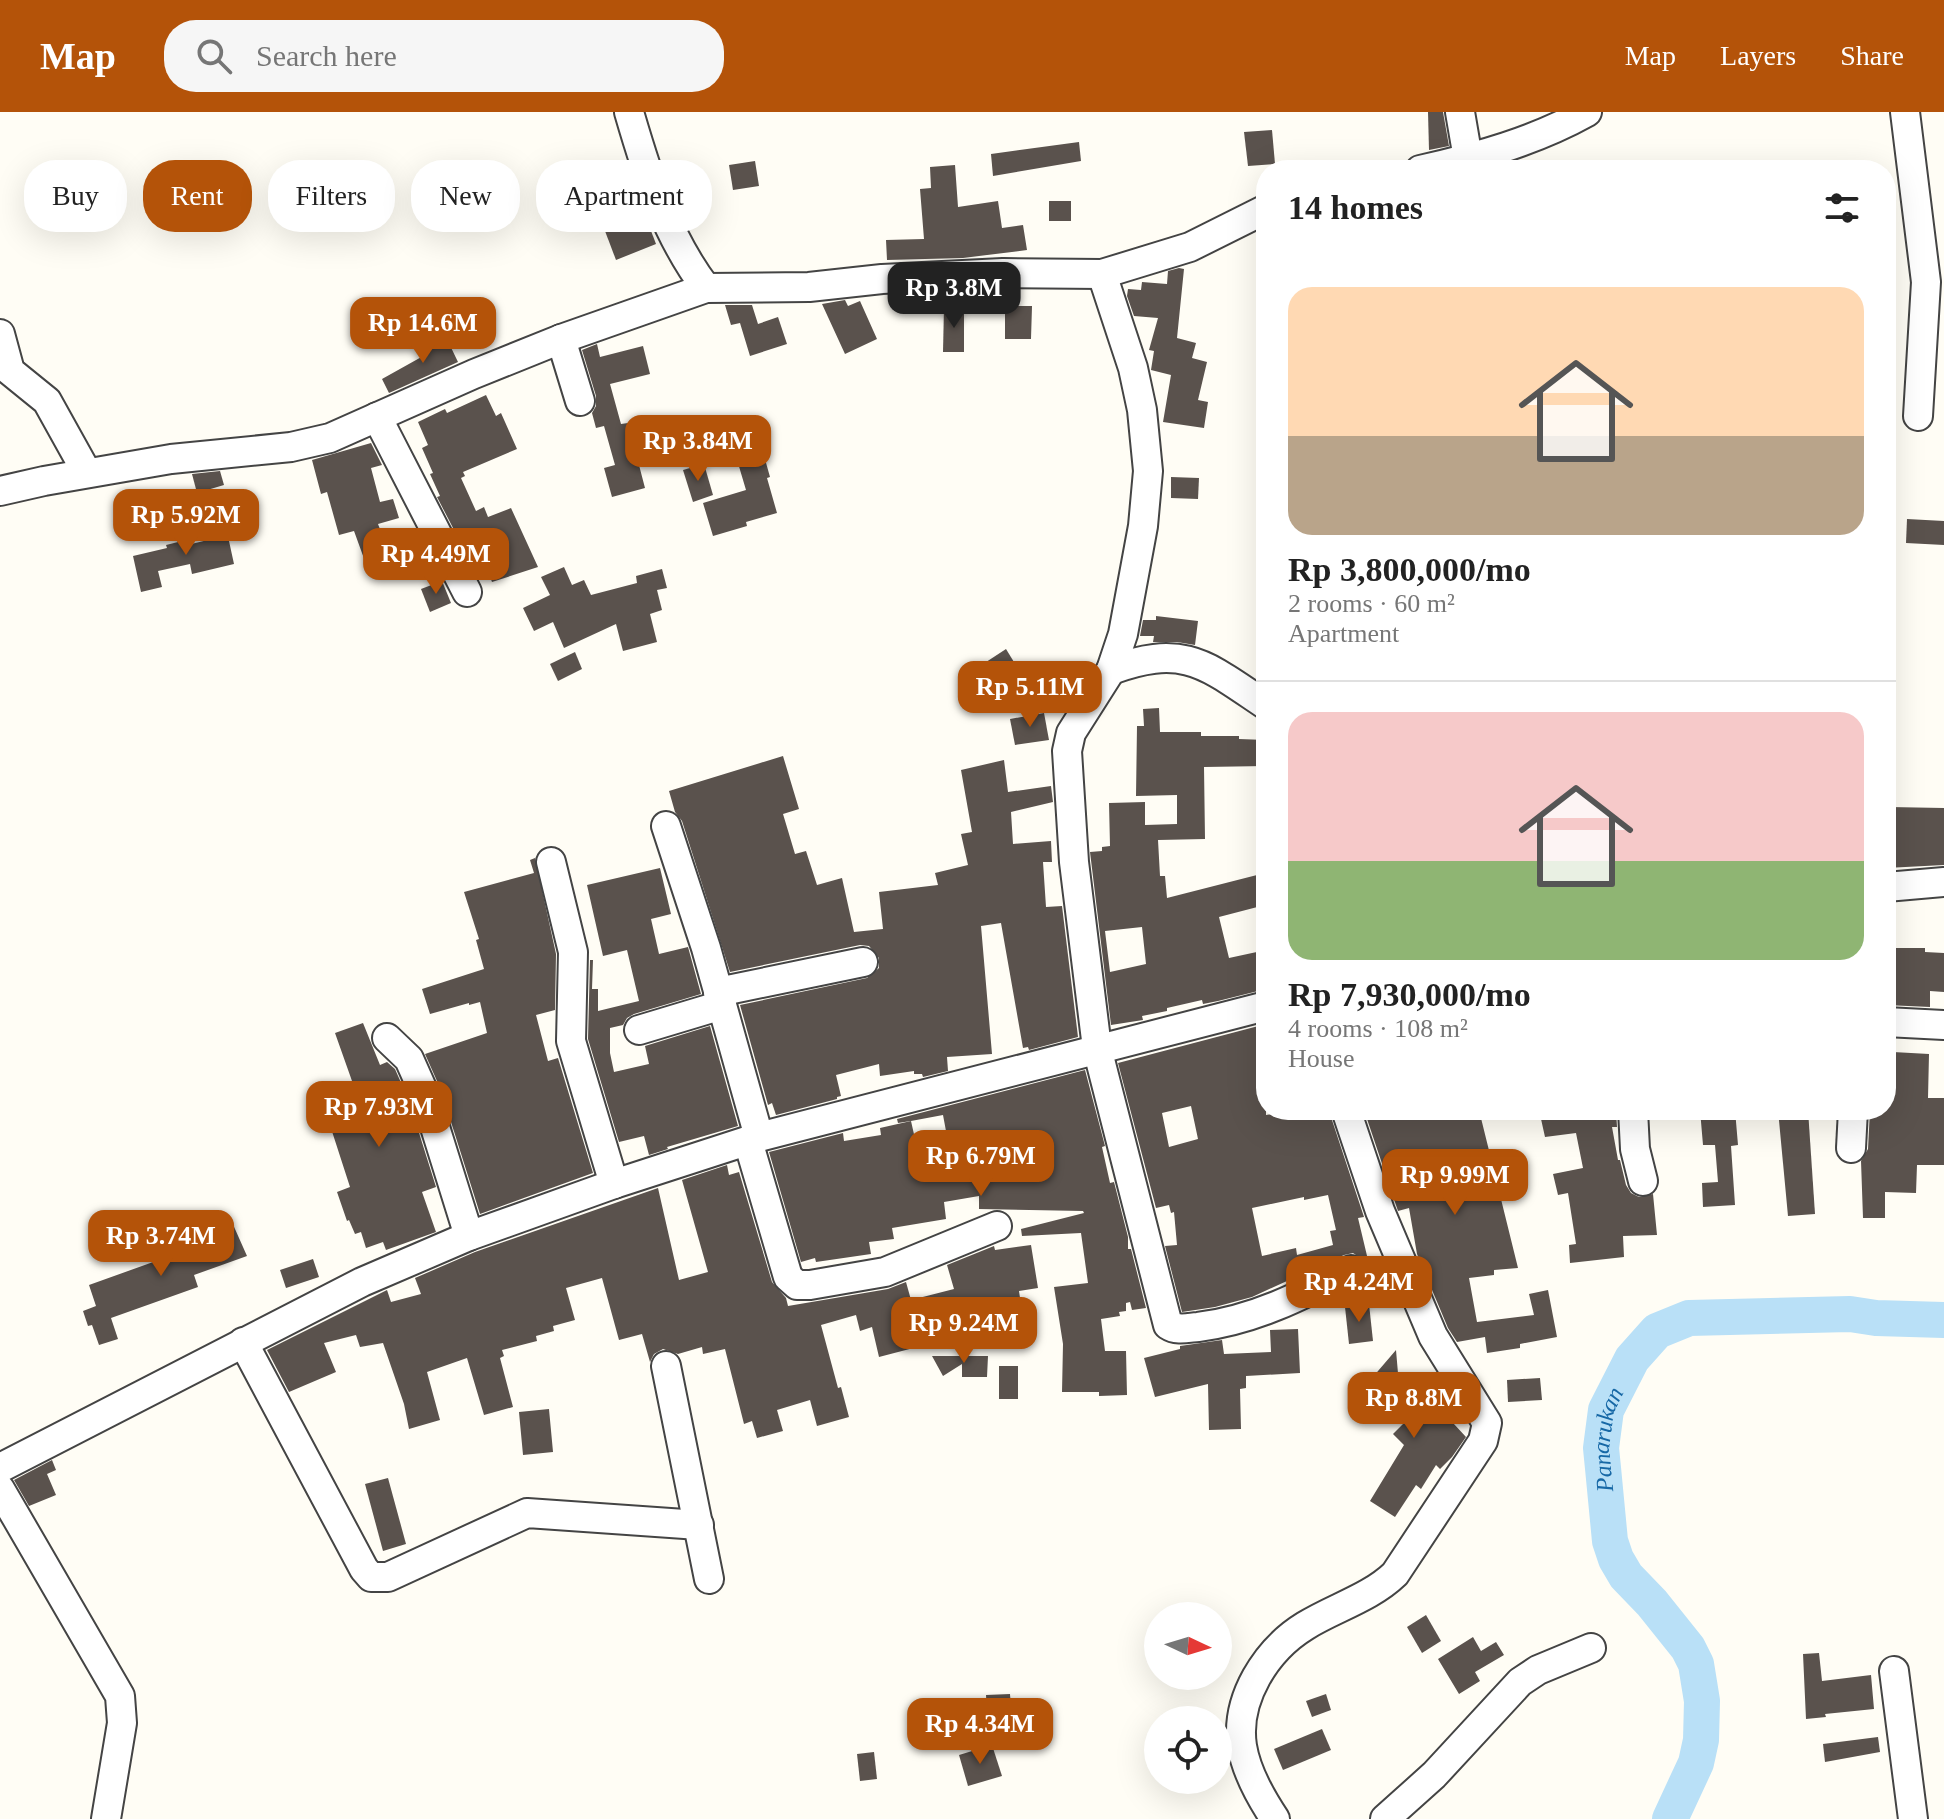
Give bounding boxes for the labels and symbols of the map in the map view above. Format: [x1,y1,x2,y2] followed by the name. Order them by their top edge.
[880,262,1028,330] pin: Rp 3.8M
[340,297,506,365] pin: Rp 14.6M
[615,415,781,483] pin: Rp 3.84M
[103,489,269,557] pin: Rp 5.92M
[353,528,519,596] pin: Rp 4.49M
[947,661,1113,729] pin: Rp 5.11M
[296,1081,462,1149] pin: Rp 7.93M
[898,1130,1064,1198] pin: Rp 6.79M
[1372,1149,1538,1217] pin: Rp 9.99M
[78,1210,244,1278] pin: Rp 3.74M
[1276,1256,1442,1324] pin: Rp 4.24M
[881,1297,1047,1365] pin: Rp 9.24M
[1340,1372,1488,1440] pin: Rp 8.8M
[1587,1383,1629,1494] water label: Panarukan
[1144,1602,1232,1690] north arrow
[897,1698,1063,1766] pin: Rp 4.34M

